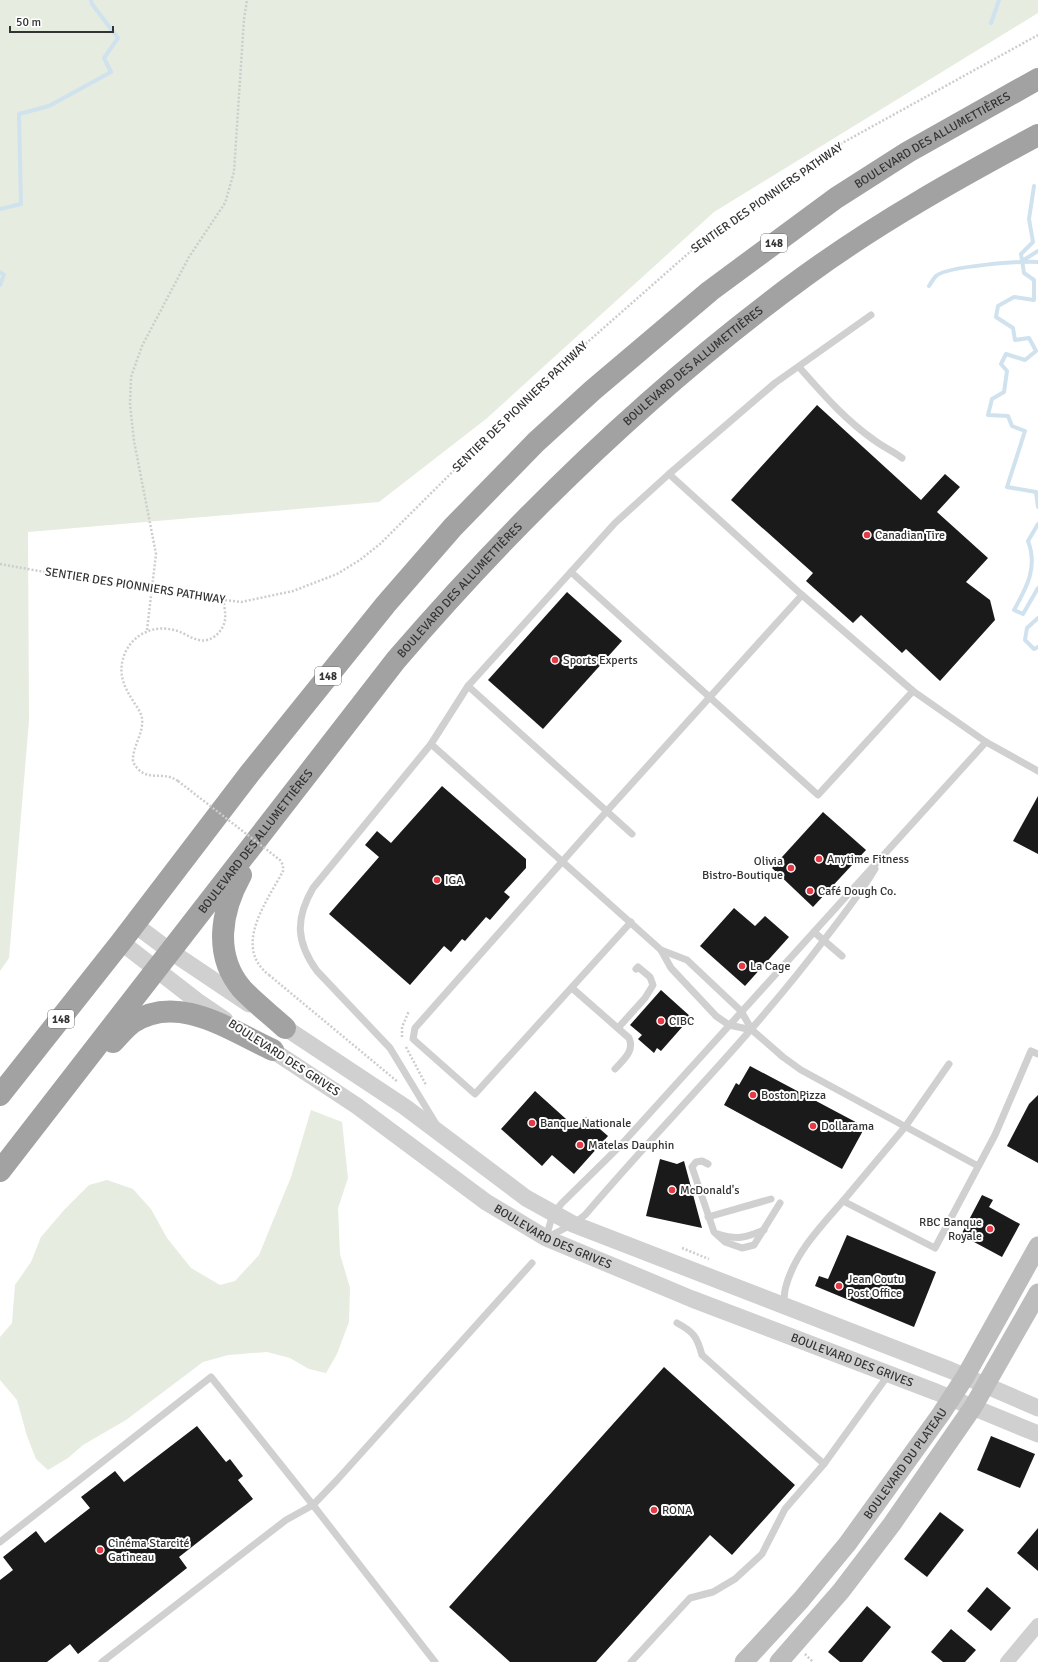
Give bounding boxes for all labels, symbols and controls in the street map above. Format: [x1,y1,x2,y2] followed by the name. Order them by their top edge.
[10,8,113,34] scale bar
[16,15,41,30] text: 50 m
[852,88,1013,192] street label: BOULEVARD DES ALLUMETTIÈRES
[688,140,846,256] street label: SENTIER DES PIONNIERS PATHWAY
[761,234,787,252] road number: 148
[620,303,766,429] street label: BOULEVARD DES ALLUMETTIÈRES
[449,338,591,476] street label: SENTIER DES PIONNIERS PATHWAY
[394,519,526,661] street label: BOULEVARD DES ALLUMETTIÈRES
[875,528,945,543] place label: Canadian Tire
[862,530,872,540] marker: Canadian Tire
[44,564,226,608] street label: SENTIER DES PIONNIERS PATHWAY
[563,653,638,668] place label: Sports Experts
[550,655,560,665] marker: Sports Experts
[315,667,341,685] road number: 148
[195,766,316,916] street label: BOULEVARD DES ALLUMETTIÈRES
[827,852,909,867] place label: Anytime Fitness
[702,854,783,883] place label: Olivia Bistro-Boutique
[814,854,824,864] marker: Anytime Fitness
[786,863,796,873] marker: Olivia Bistro-Boutique
[445,873,464,888] place label: IGA
[432,875,442,885] marker: IGA
[818,884,896,899] place label: Café Dough Co.
[805,886,815,896] marker: Café Dough Co.
[750,959,790,974] place label: La Cage
[737,961,747,971] marker: La Cage
[48,1010,74,1028] road number: 148
[669,1014,694,1029] place label: CIBC
[225,1016,343,1100] street label: BOULEVARD DES GRIVES
[656,1016,666,1026] marker: CIBC
[761,1088,826,1103] place label: Boston Pizza
[748,1090,758,1100] marker: Boston Pizza
[540,1116,631,1131] place label: Banque Nationale
[527,1118,537,1128] marker: Banque Nationale
[821,1119,874,1134] place label: Dollarama
[808,1121,818,1131] marker: Dollarama
[588,1138,674,1153] place label: Matelas Dauphin
[575,1140,585,1150] marker: Matelas Dauphin
[680,1183,740,1198] place label: McDonald's
[667,1185,677,1195] marker: McDonald's
[491,1201,614,1272] street label: BOULEVARD DES GRIVES
[919,1215,982,1244] place label: RBC Banque Royale
[985,1224,995,1234] marker: RBC Banque Royale
[847,1272,904,1301] place label: Jean Coutu Post Office
[834,1281,844,1291] marker: Jean Coutu Post Office
[789,1330,916,1390] street label: BOULEVARD DES GRIVES
[860,1405,950,1522] street label: BOULEVARD DU PLATEAU
[662,1503,693,1518] place label: RONA
[649,1505,659,1515] marker: RONA
[108,1536,190,1565] place label: Cinéma Starcité Gatineau
[95,1545,105,1555] marker: Cinéma Starcité Gatineau

